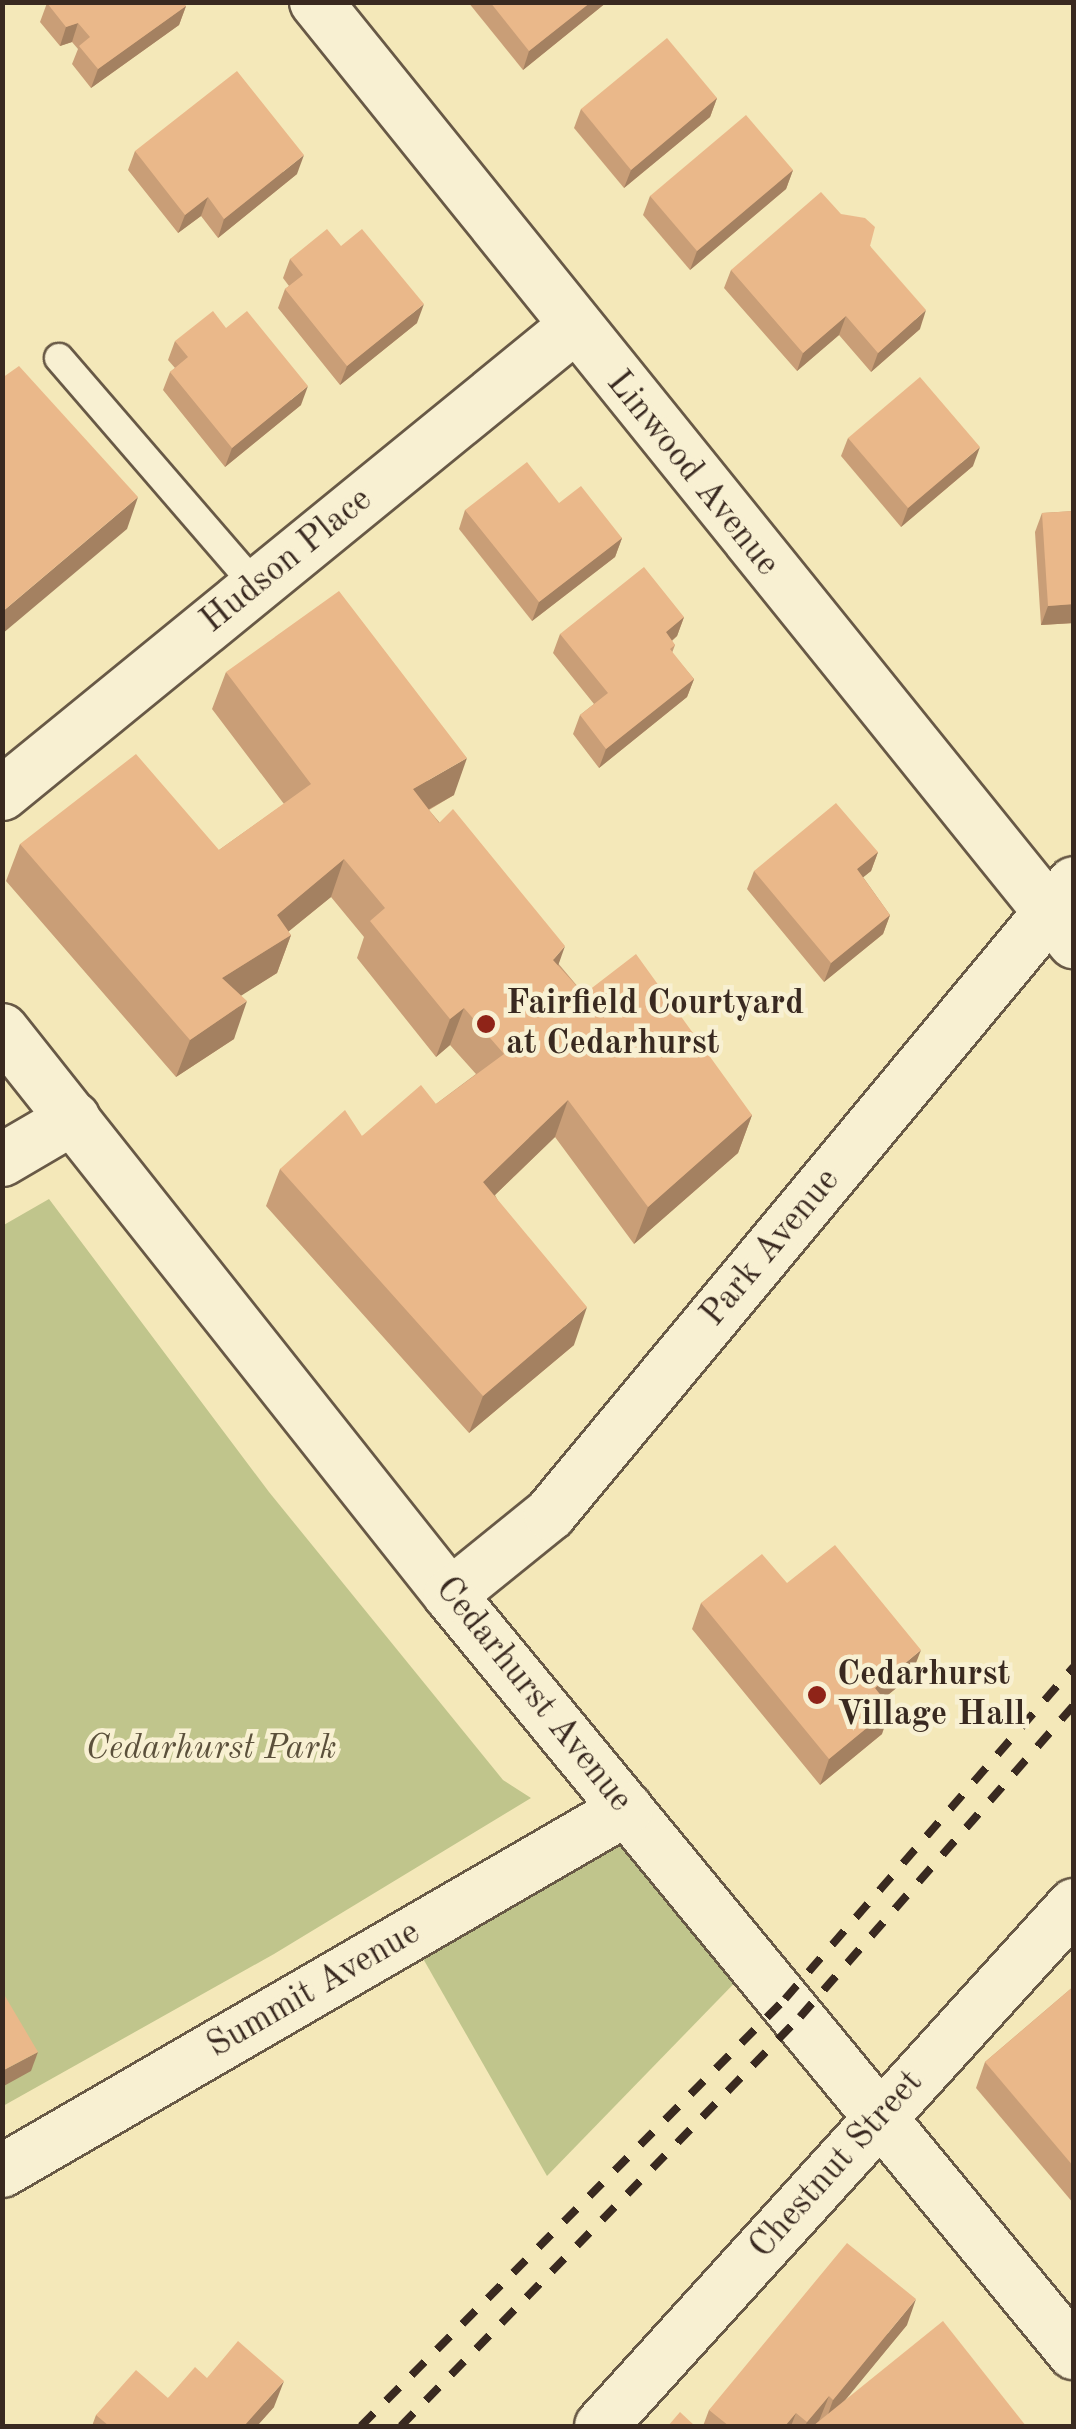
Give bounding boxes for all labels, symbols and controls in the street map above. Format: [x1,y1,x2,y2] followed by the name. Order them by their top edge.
[597,363,787,585] street label: Linwood Avenue
[193,479,381,643] street label: Hudson Place
[506,983,804,1065] place label: Fairfield Courtyard at Cedarhurst
[475,1013,497,1035] marker: Fairfield Courtyard at Cedarhurst
[693,1161,849,1335] street label: Park Avenue
[425,1569,641,1821] street label: Cedarhurst Avenue
[837,1654,1025,1736] place label: Cedarhurst Village Hall
[806,1684,828,1706] marker: Cedarhurst Village Hall
[85,1728,337,1770] park label: Cedarhurst Park
[200,1912,428,2068] street label: Summit Avenue
[742,2062,932,2268] street label: Chestnut Street

